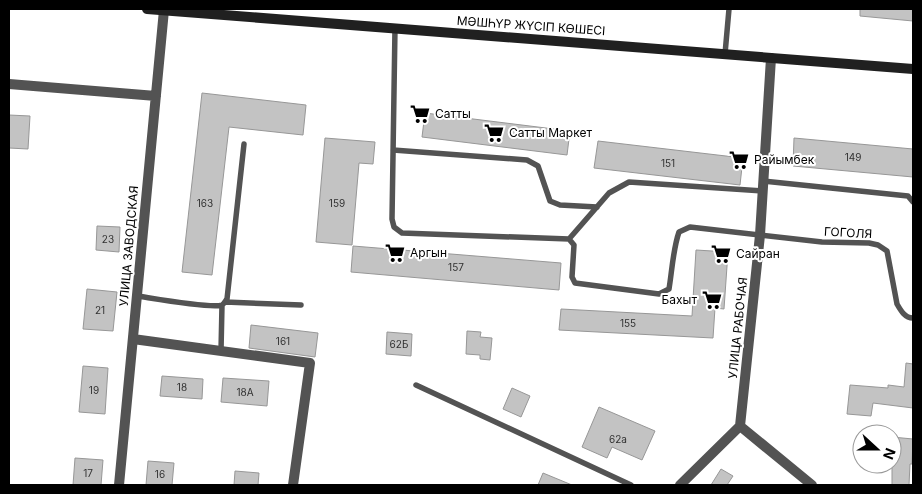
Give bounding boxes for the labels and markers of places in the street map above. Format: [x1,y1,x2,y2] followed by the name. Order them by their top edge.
[409,103,431,125] supermarket icon: Сатты
[435,106,471,121] place label: Сатты
[483,122,505,144] supermarket icon: Сатты Маркет
[509,125,592,140] place label: Сатты Маркет
[728,149,750,171] supermarket icon: Райымбек
[754,152,815,167] place label: Райымбек
[384,242,406,264] supermarket icon: Аргын
[710,243,732,265] supermarket icon: Сайран
[410,245,447,260] place label: Аргын
[736,246,780,261] place label: Сайран
[701,289,723,311] supermarket icon: Бахыт
[662,292,697,307] place label: Бахыт

